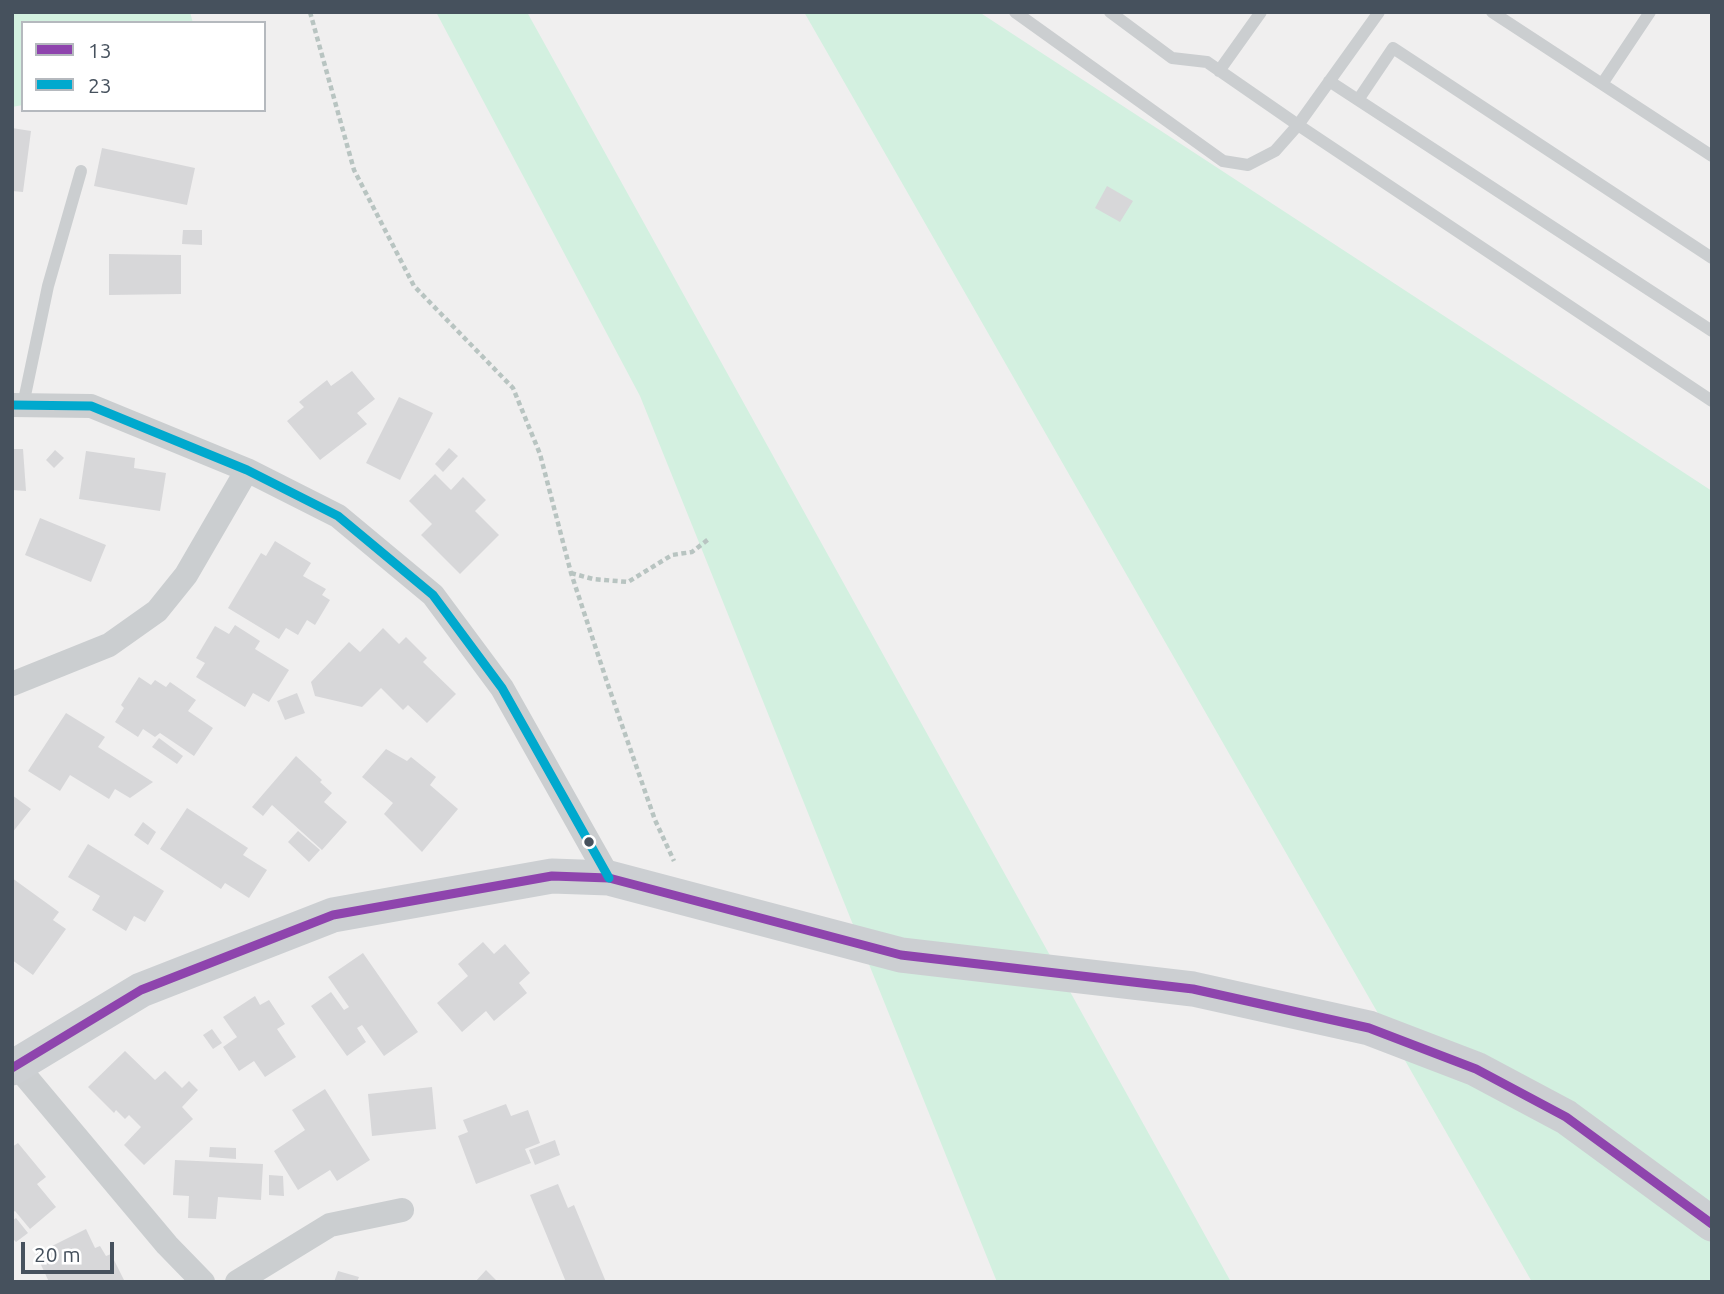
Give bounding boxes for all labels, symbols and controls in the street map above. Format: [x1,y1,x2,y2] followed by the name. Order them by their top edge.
[21,21,266,112] legend
[88,38,112,62] text: 13
[88,73,112,97] text: 23
[582,835,596,849] unlabelled marker
[24,1228,117,1272] scale bar
[34,1242,81,1266] text: 20 m

